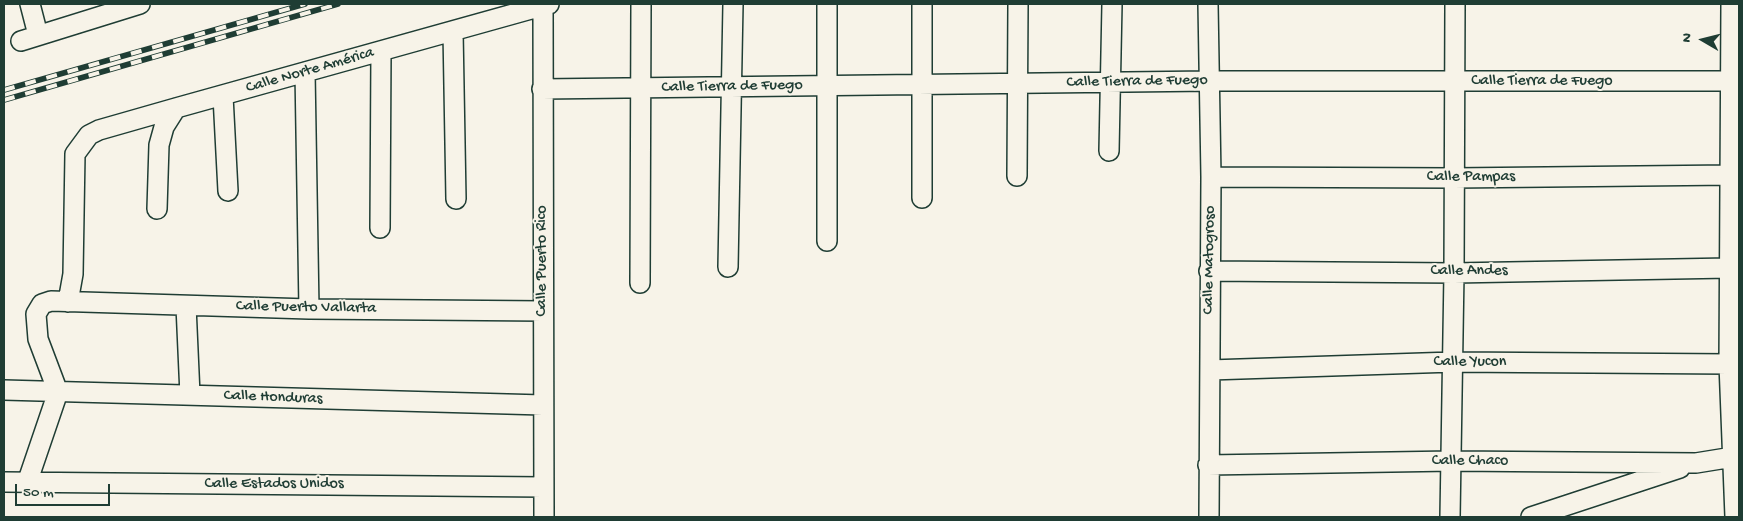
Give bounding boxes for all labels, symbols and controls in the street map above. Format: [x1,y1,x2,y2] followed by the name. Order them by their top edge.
[1678,15,1728,65] north arrow
[1679,32,1697,44] text: N
[244,44,376,98] street label: Calle Norte América
[1066,71,1208,93] street label: Calle Tierra de Fuego
[1471,72,1613,92] street label: Calle Tierra de Fuego
[661,76,803,98] street label: Calle Tierra de Fuego
[1427,168,1515,188] street label: Calle Pampas
[533,205,553,317] street label: Calle Puerto Rico
[1199,205,1221,315] street label: Calle Matogroso
[1430,262,1508,282] street label: Calle Andes
[236,297,376,319] street label: Calle Puerto Vallarta
[1434,353,1506,373] street label: Calle Yucon
[223,387,323,409] street label: Calle Honduras
[1432,452,1508,472] street label: Calle Chaco
[18,474,112,506] scale bar
[204,475,344,495] street label: Calle Estados Unidos
[23,484,54,502] text: 50 m

